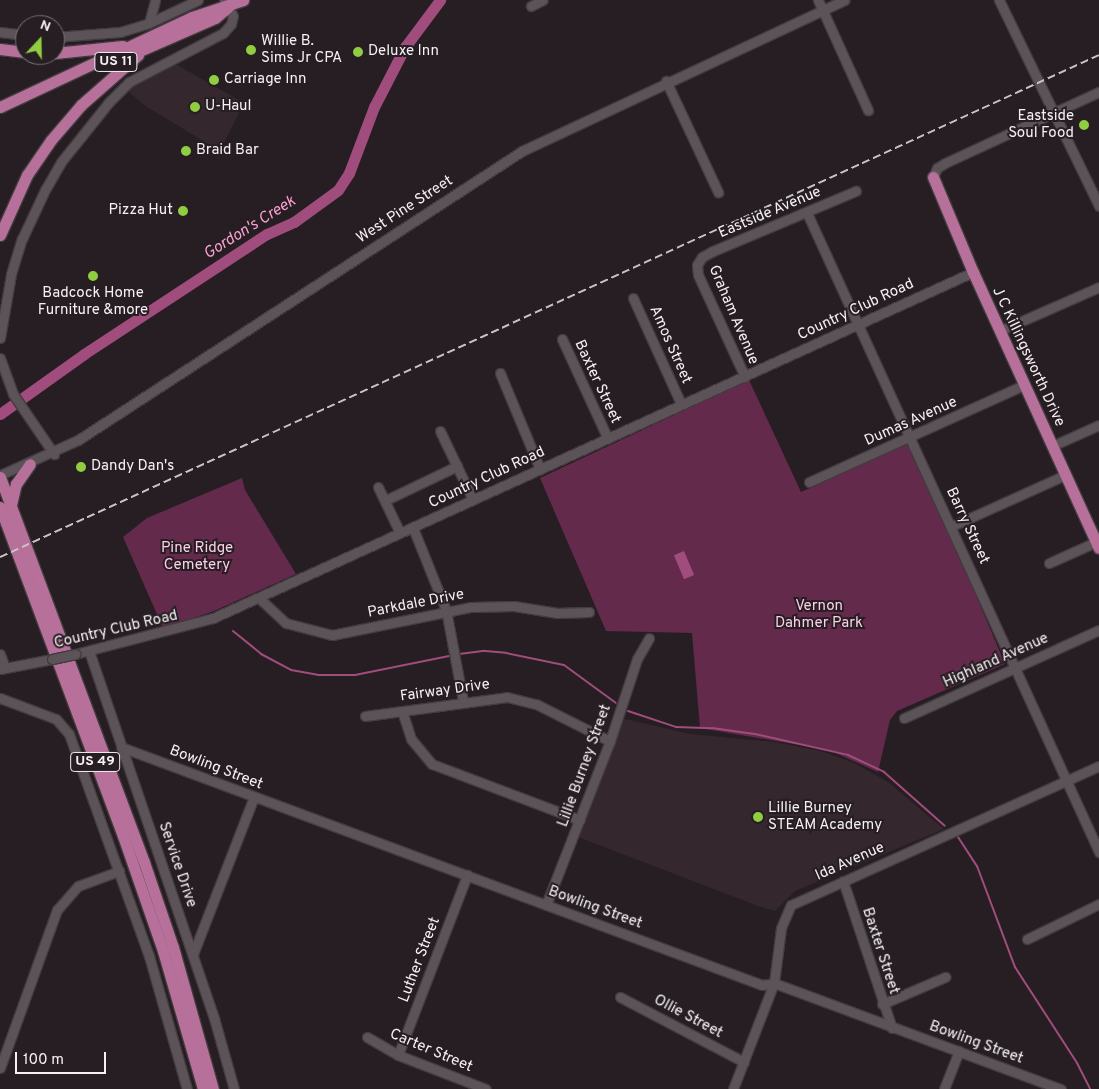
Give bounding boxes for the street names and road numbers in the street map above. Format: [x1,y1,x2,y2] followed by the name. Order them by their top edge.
[94,51,138,74] road number: US 11
[354,172,456,248] street label: West Pine Street
[716,183,824,243] street label: Eastside Avenue
[704,262,762,368] street label: Graham Avenue
[795,275,917,345] street label: Country Club Road
[988,284,1068,430] street label: J C Killingsworth Drive
[645,303,695,387] street label: Amos Street
[570,337,624,427] street label: Baxter Street
[862,393,960,451] street label: Dumas Avenue
[426,443,548,513] street label: Country Club Road
[941,485,993,567] street label: Barry Street
[366,586,466,622] street label: Parkdale Drive
[53,607,179,653] street label: Country Club Road
[940,630,1052,692] street label: Highland Avenue
[399,676,491,706] street label: Fairway Drive
[555,702,615,830] street label: Lillie Burney Street
[167,742,265,794] street label: Bowling Street
[70,750,120,774] road number: US 49
[154,820,200,910] street label: Service Drive
[812,839,888,885] street label: Ida Avenue
[546,883,644,933] street label: Bowling Street
[858,905,902,997] street label: Baxter Street
[396,915,444,1005] street label: Luther Street
[650,991,726,1043] street label: Ollie Street
[927,1018,1025,1068] street label: Bowling Street
[387,1025,475,1077] street label: Carter Street

